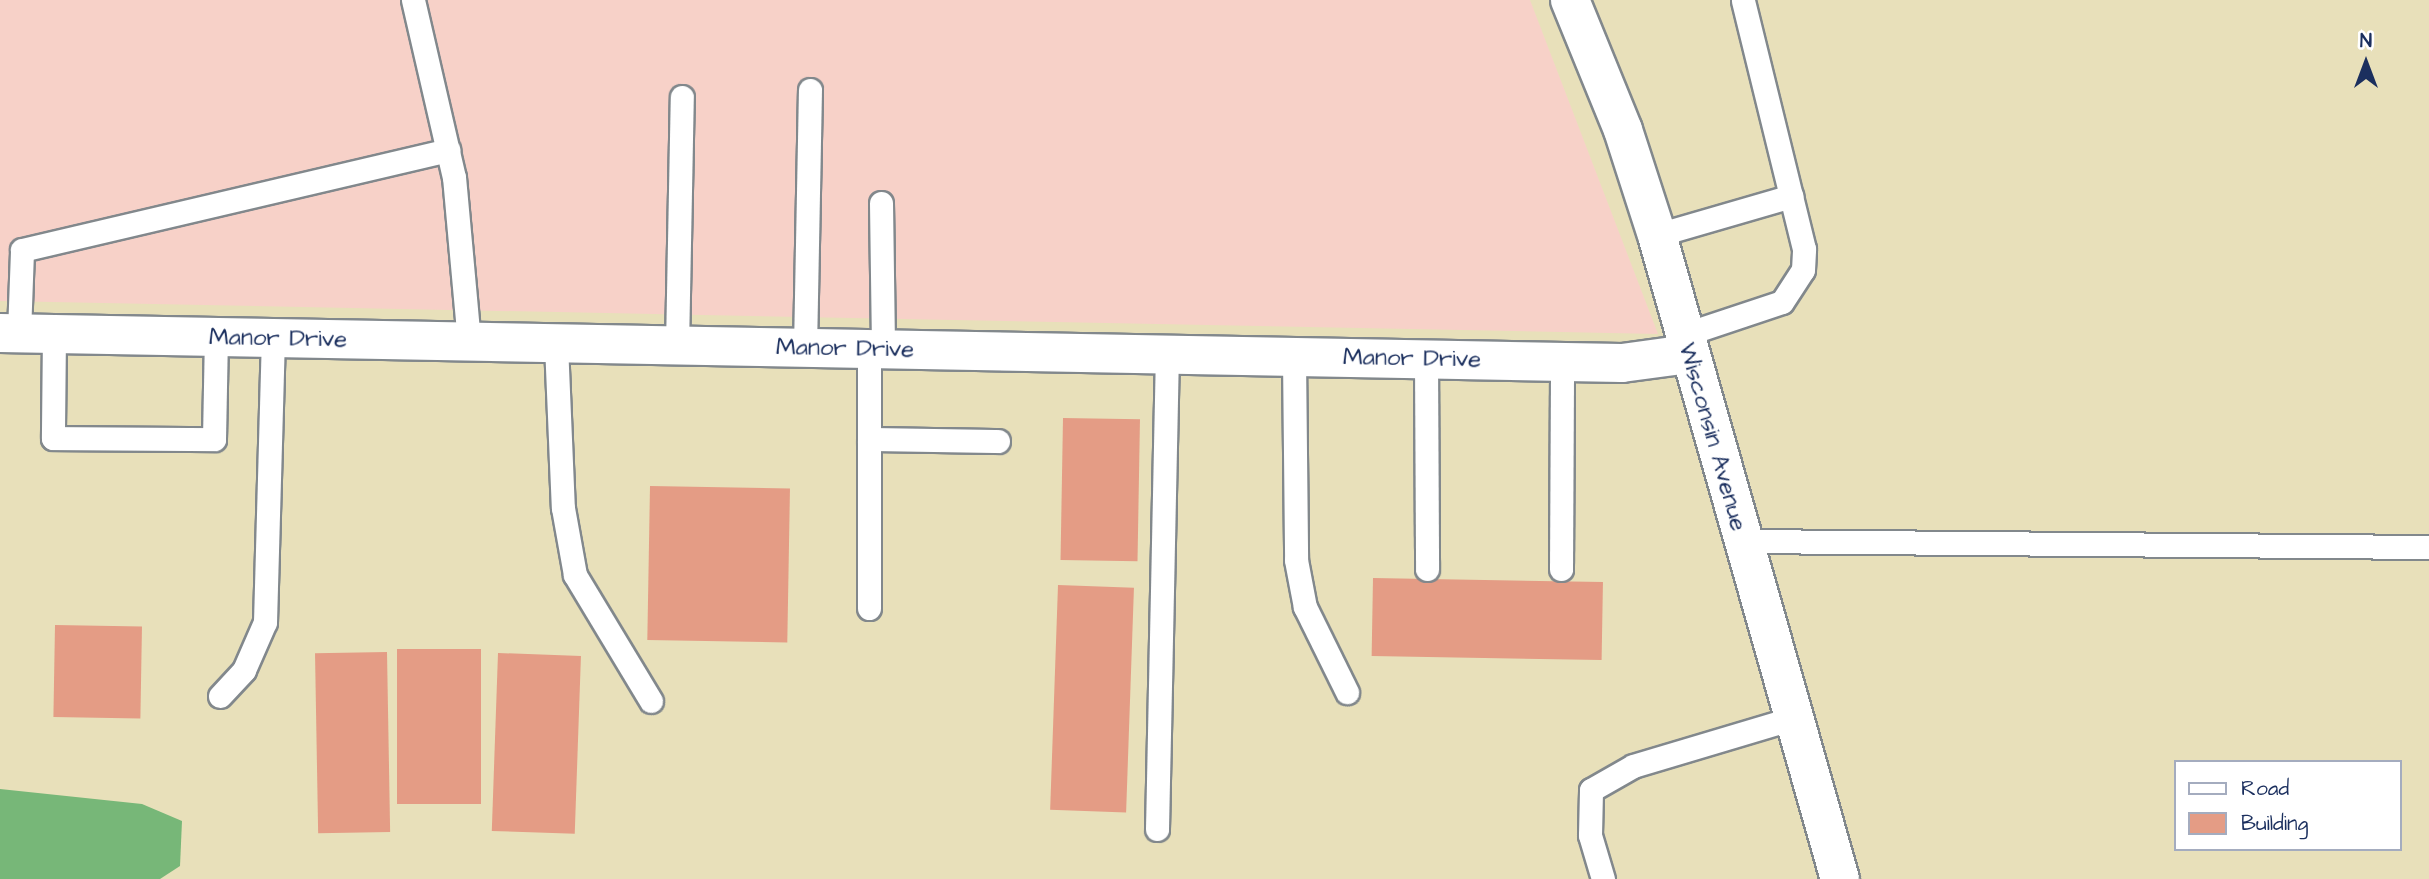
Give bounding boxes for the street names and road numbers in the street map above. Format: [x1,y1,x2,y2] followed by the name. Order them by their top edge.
[209,323,347,355] street label: Manor Drive
[776,333,914,365] street label: Manor Drive
[1671,340,1753,534] street label: Wisconsin Avenue
[1343,343,1481,375] street label: Manor Drive

